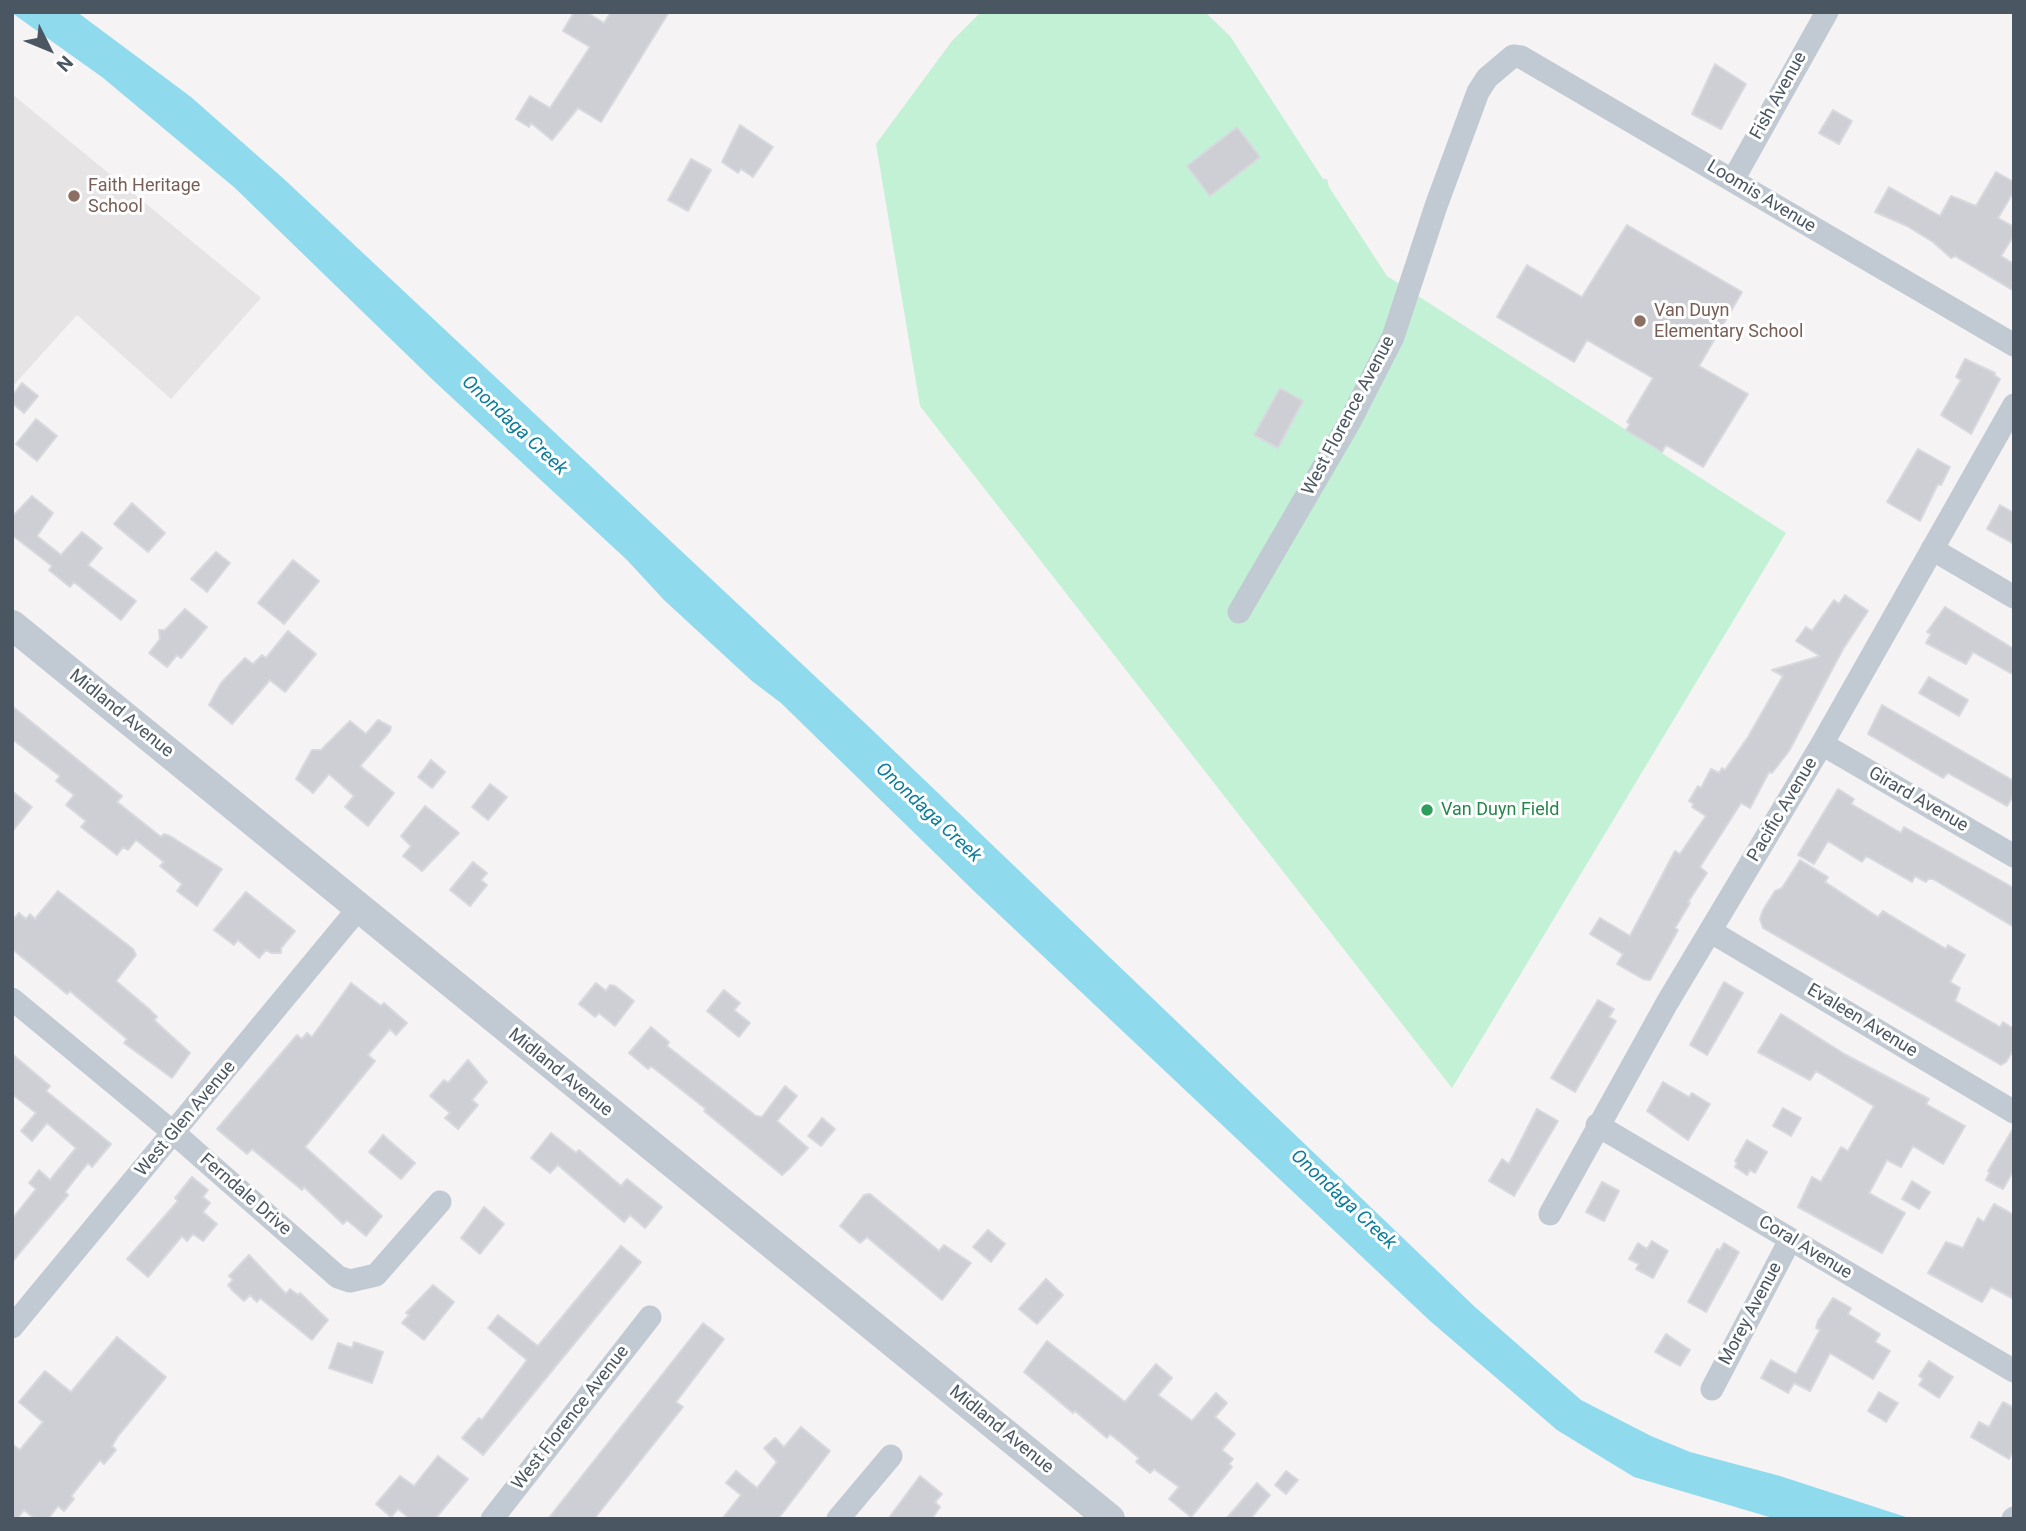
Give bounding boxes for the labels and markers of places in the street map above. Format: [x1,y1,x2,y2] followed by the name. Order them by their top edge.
[88,175,200,218] place label: Faith Heritage School
[66,188,82,204] marker: Faith Heritage School
[1654,300,1803,342] place label: Van Duyn Elementary School
[1632,313,1648,329] marker: Van Duyn Elementary School
[1441,799,1559,821] place label: Van Duyn Field
[1419,802,1435,818] marker: Van Duyn Field

